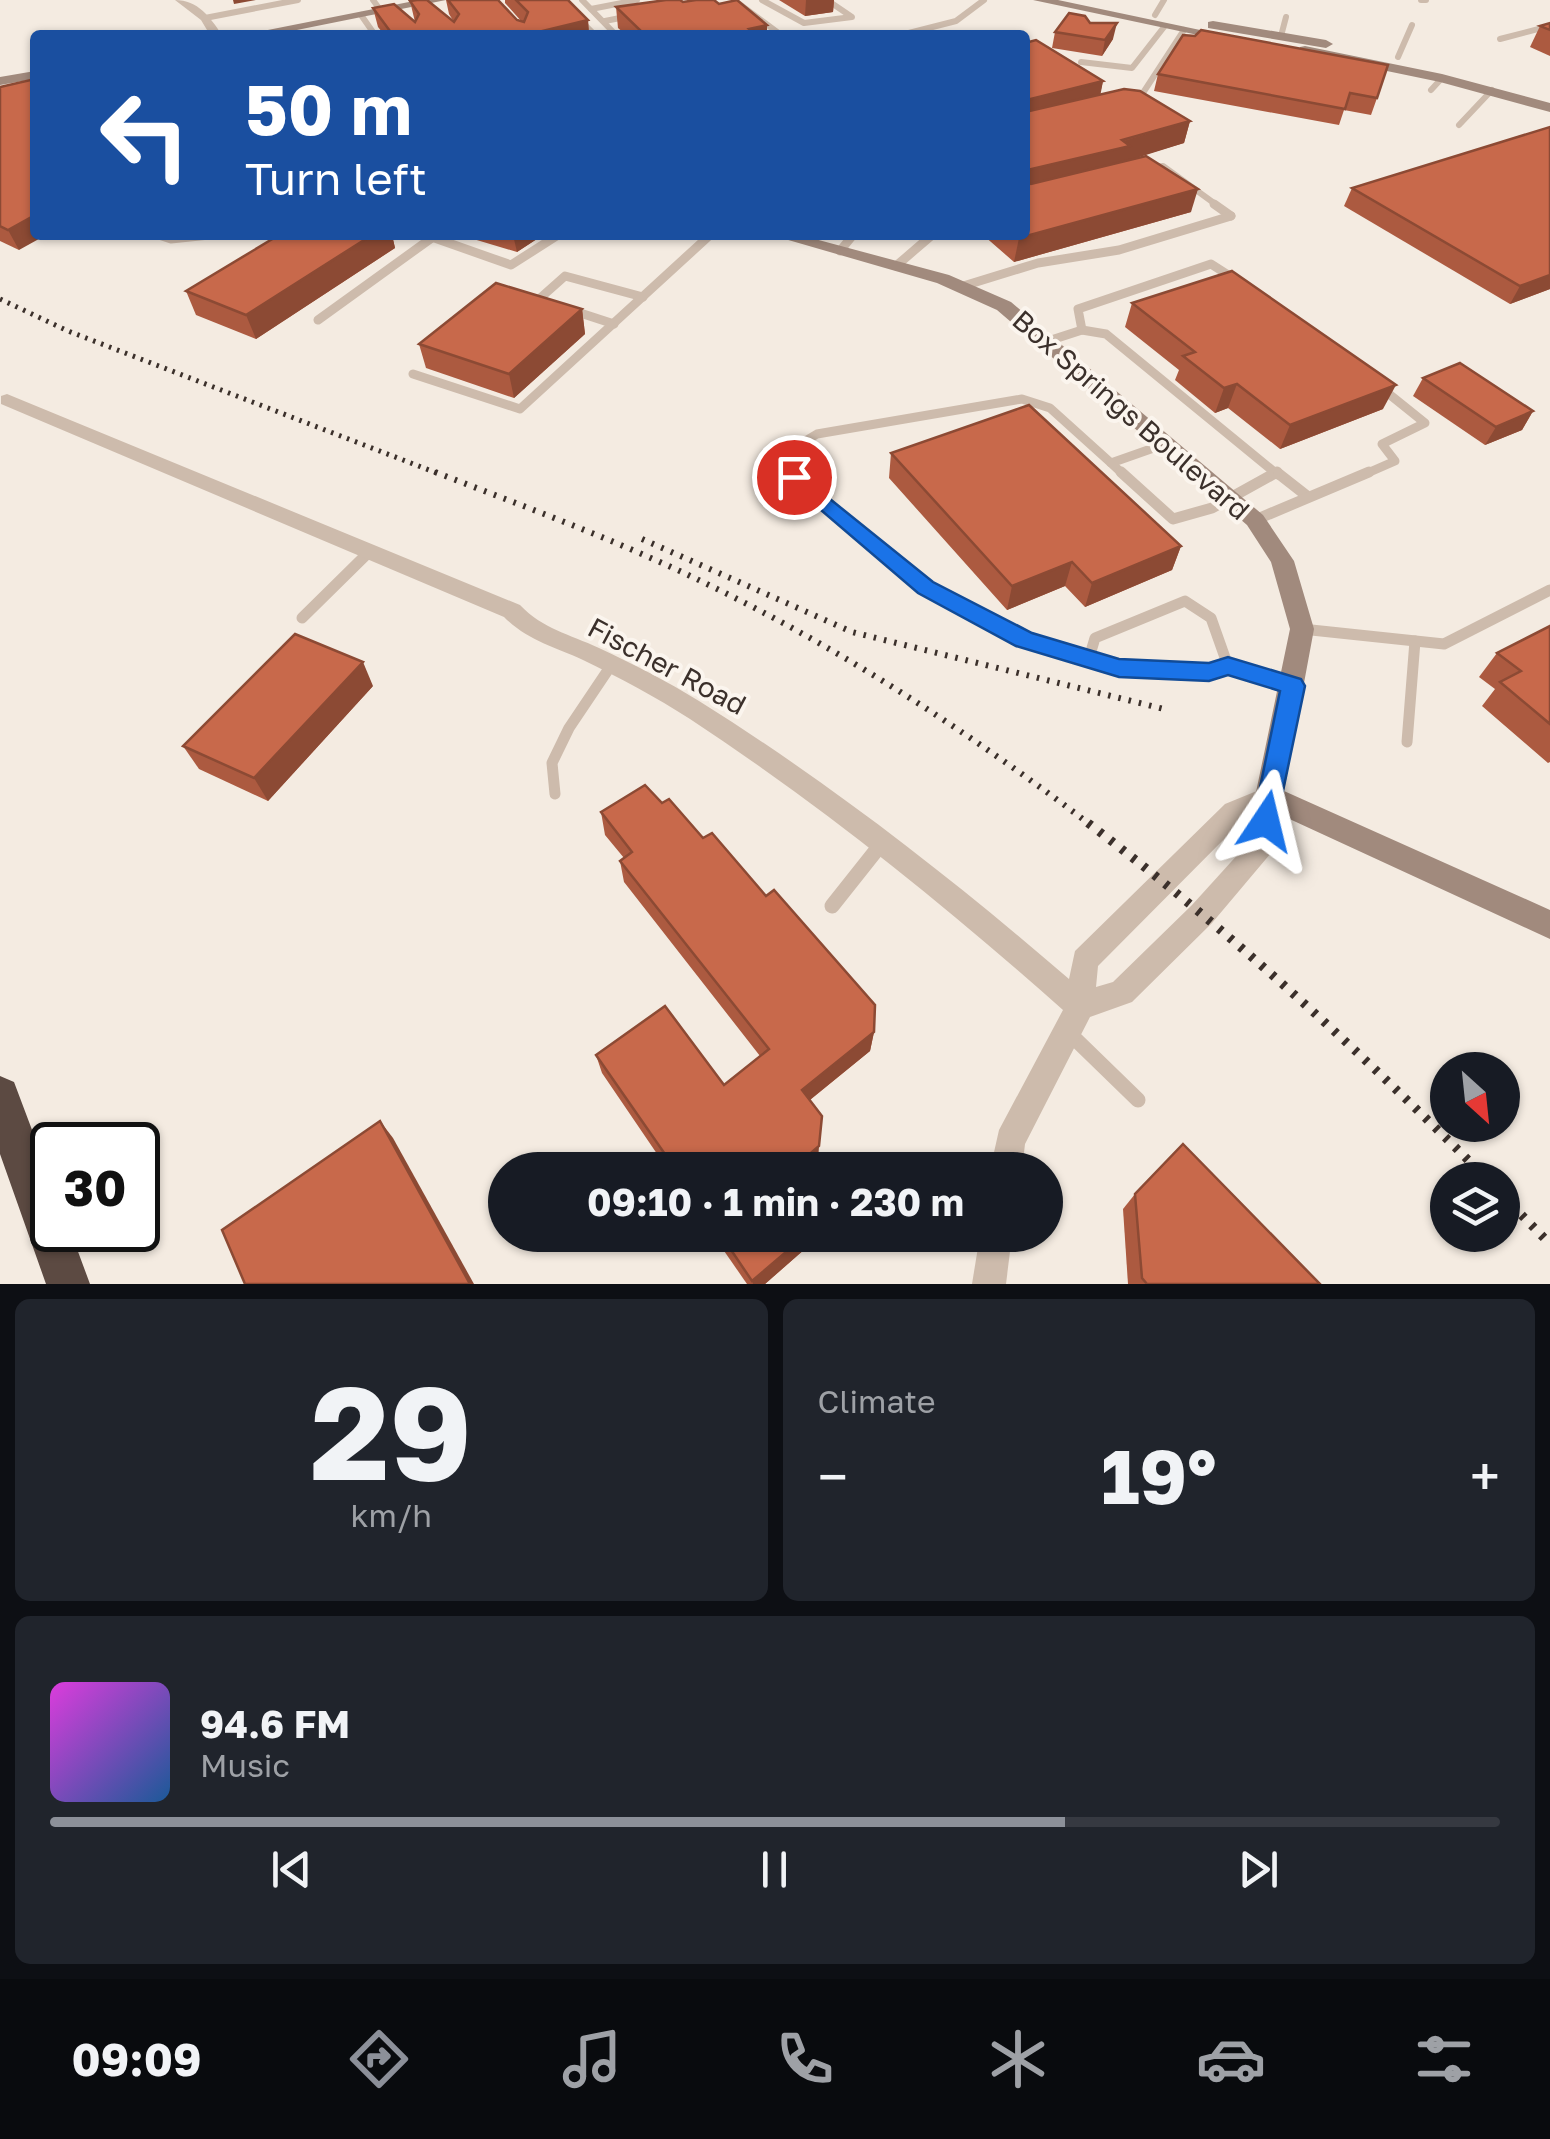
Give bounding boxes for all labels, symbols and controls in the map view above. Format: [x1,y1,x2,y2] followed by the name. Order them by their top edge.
[245,66,412,150] text: 50 m
[80,70,210,200] icon: left
[245,151,427,205] text: Turn left
[1006,303,1256,526] street label: Box Springs Boulevard
[752,435,837,520] pin
[767,450,822,505] icon: arrive
[583,610,752,721] street label: Fischer Road
[1214,769,1318,873] position arrow
[1430,1052,1520,1142] north arrow
[1430,1052,1520,1252] map controls
[30,1122,160,1252] speed limit sign: 30
[1430,1162,1520,1252] button: layers
[587,1179,964,1224] text: 09:10 · 1 min · 230 m
[310,1353,472,1509] text: 29
[818,1382,936,1420] text: Climate
[1101,1430,1217,1521] text: 19°
[818,1443,848,1509] text: −
[1470,1443,1500,1509] text: +
[351,1496,432,1534] text: km/h
[200,1701,350,1746] text: 94.6 FM
[200,1746,290,1784] text: Music
[264,1842,319,1897] icon: previous
[747,1842,802,1897] icon: pause
[1231,1842,1286,1897] icon: next
[344,2024,414,2094] icon: directions
[557,2024,627,2094] icon: music
[770,2024,840,2094] icon: phone
[983,2024,1053,2094] icon: climate
[1196,2024,1266,2094] icon: car
[1409,2024,1479,2094] icon: filters
[71,2032,201,2086] text: 09:09

